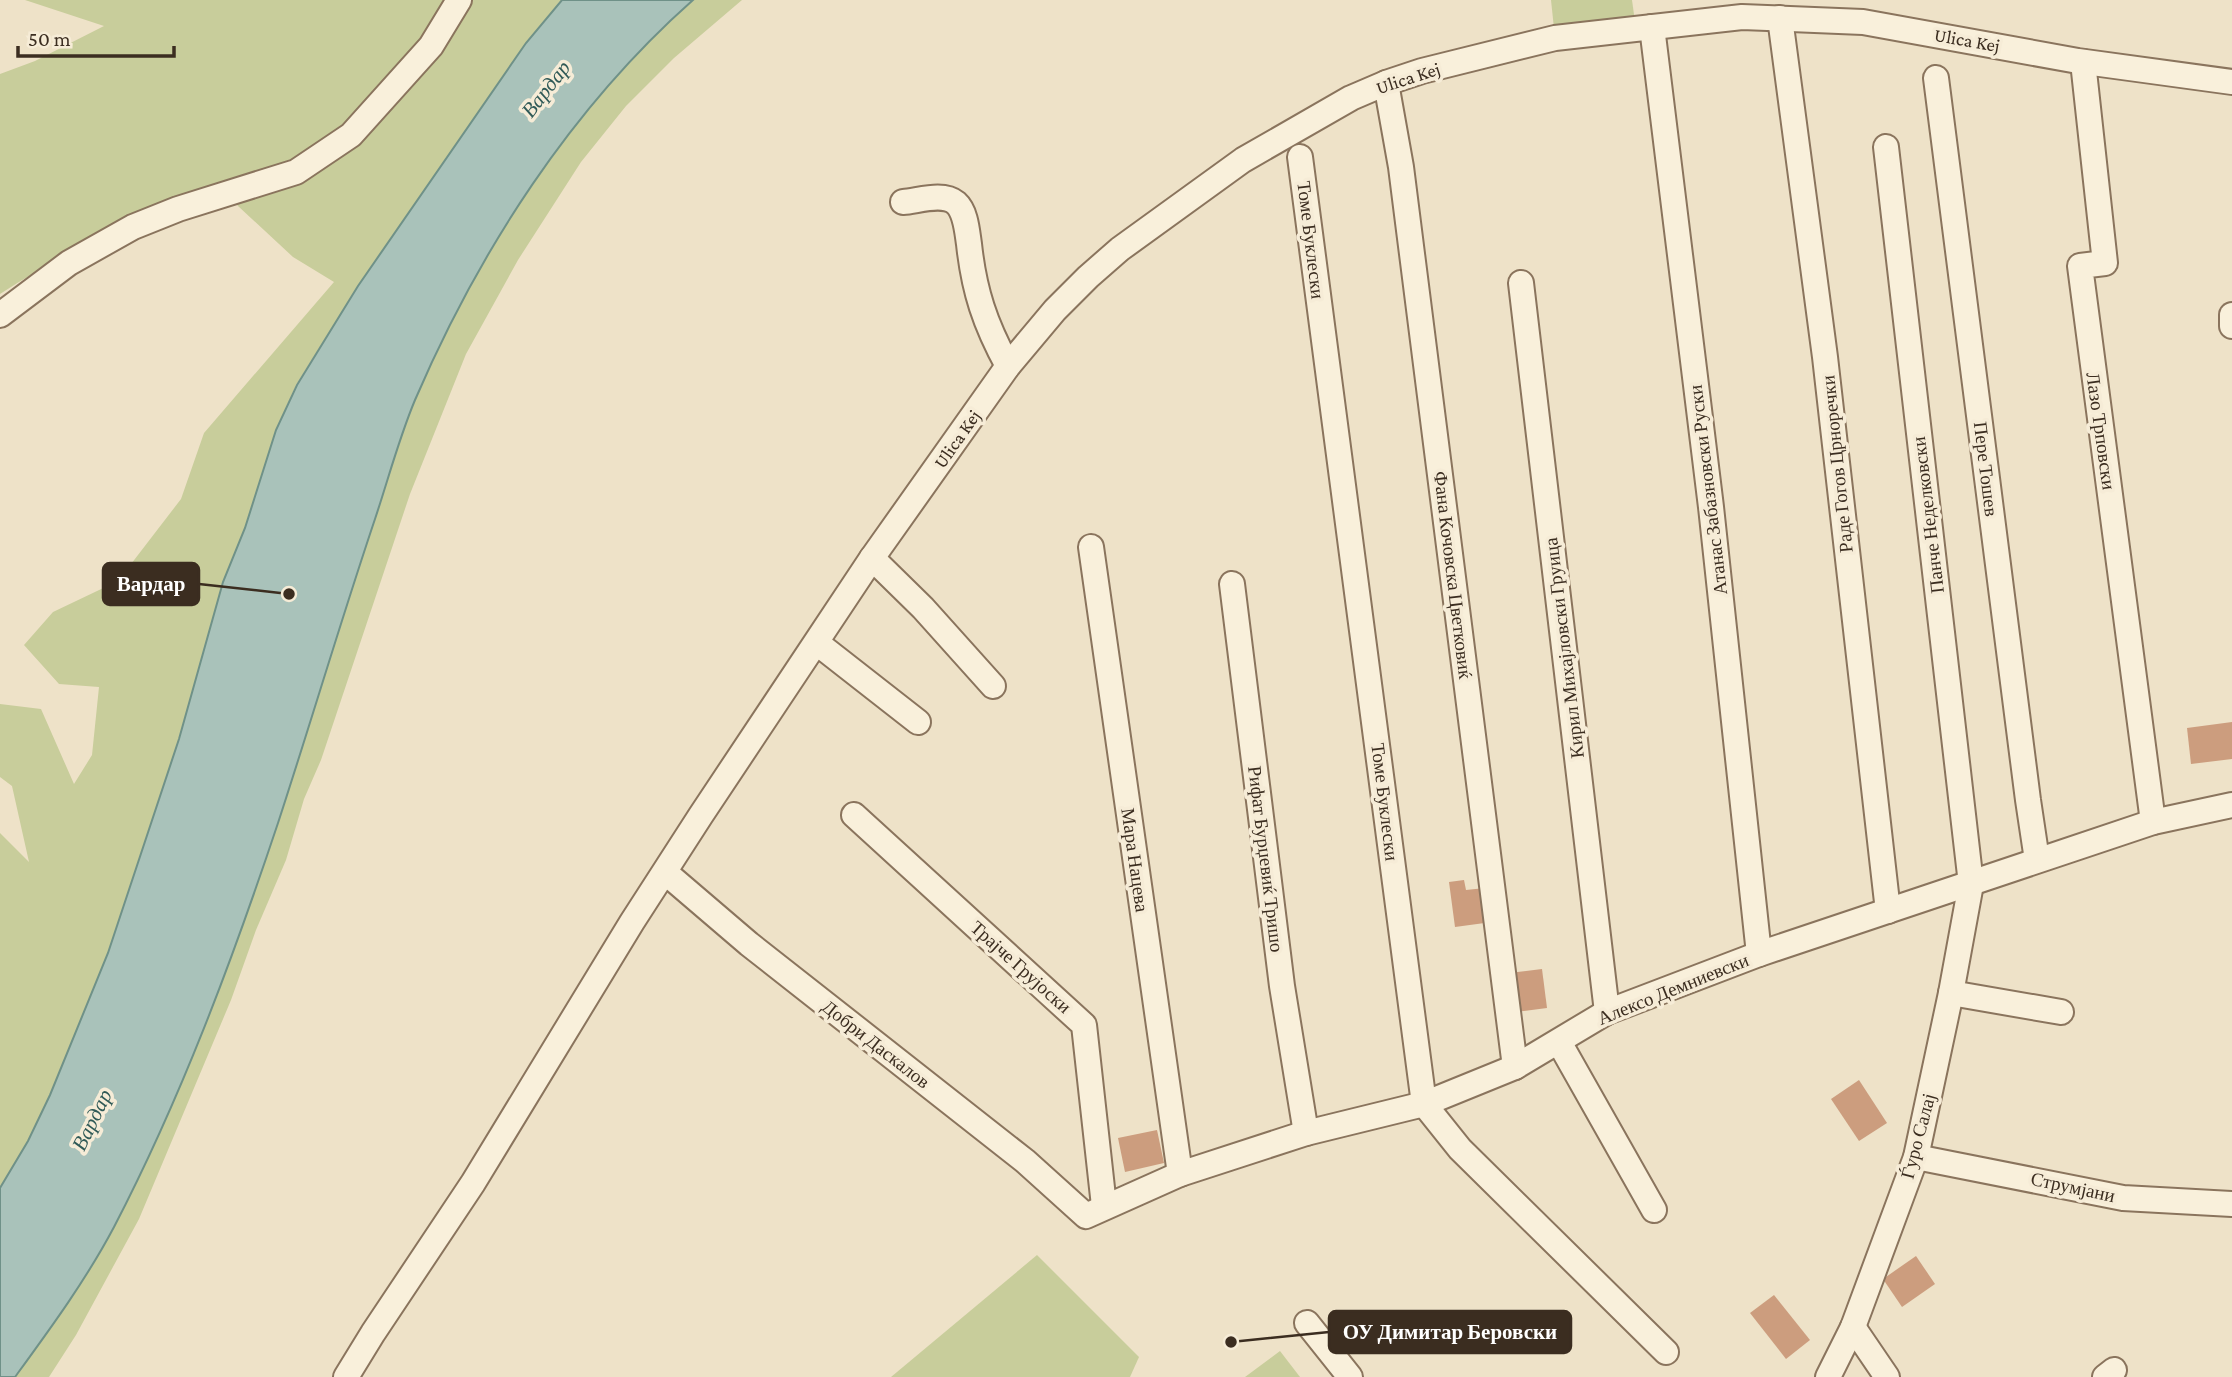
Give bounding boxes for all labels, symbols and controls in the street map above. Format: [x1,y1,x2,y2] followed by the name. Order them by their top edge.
[18,14,173,58] scale bar
[1932,24,2001,57] street label: Ulica Kej
[28,27,71,51] text: 50 m
[516,56,576,122] water label: Вардар
[1373,58,1443,99] street label: Ulica Kej
[1293,180,1329,300] street label: Томе Буклески
[2082,371,2120,491] street label: Лазо Трповски
[1817,374,1857,554] street label: Раде Гогов Црноречки
[1685,384,1731,596] street label: Атанас Забазновски Руски
[929,406,985,473] street label: Ulica Kej
[1970,420,2002,518] street label: Пере Тошев
[1908,435,1948,595] street label: Панче Неделковски
[1430,470,1476,681] street label: Фана Кочовска Цветковиќ
[1540,536,1588,760] street label: Кирил Михајловски Груица
[103,563,199,605] callout: Вардар
[117,572,185,596] text: Вардар
[1367,742,1403,862] street label: Томе Буклески
[1244,765,1288,953] street label: Рифат Бурџевиќ Тришо
[1117,807,1153,914] street label: Мара Нацева
[967,917,1075,1017] street label: Трајче Грујоски
[1594,949,1752,1029] street label: Алексо Демниевски
[818,995,934,1093] street label: Добри Даскалов
[67,1085,117,1155] water label: Вардар
[1897,1091,1939,1181] street label: Ѓуро Салај
[2029,1168,2117,1206] street label: Струмјани
[1329,1311,1571,1353] callout: ОУ Димитар Беровски
[1343,1320,1557,1344] text: ОУ Димитар Беровски

